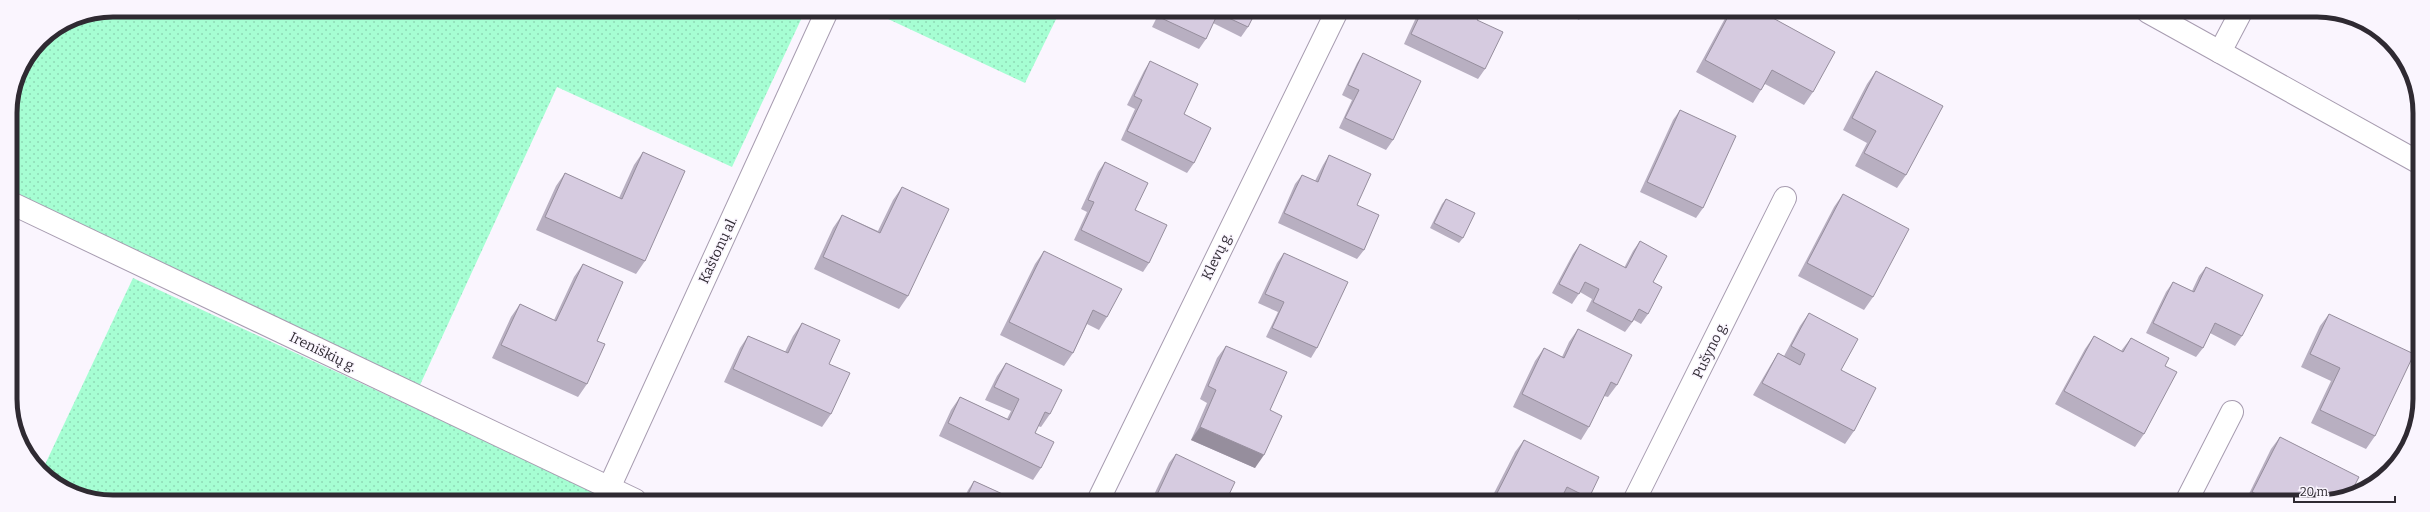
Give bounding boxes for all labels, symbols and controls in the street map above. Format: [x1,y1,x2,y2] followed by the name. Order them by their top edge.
[695,214,741,286] street label: Kaštonų al.
[1198,229,1236,283] street label: Klevų g.
[1689,319,1731,381] street label: Pušyno g.
[287,328,359,376] street label: Ireniškių g.
[2294,478,2395,504] scale bar
[2300,485,2329,499] text: 20 m

